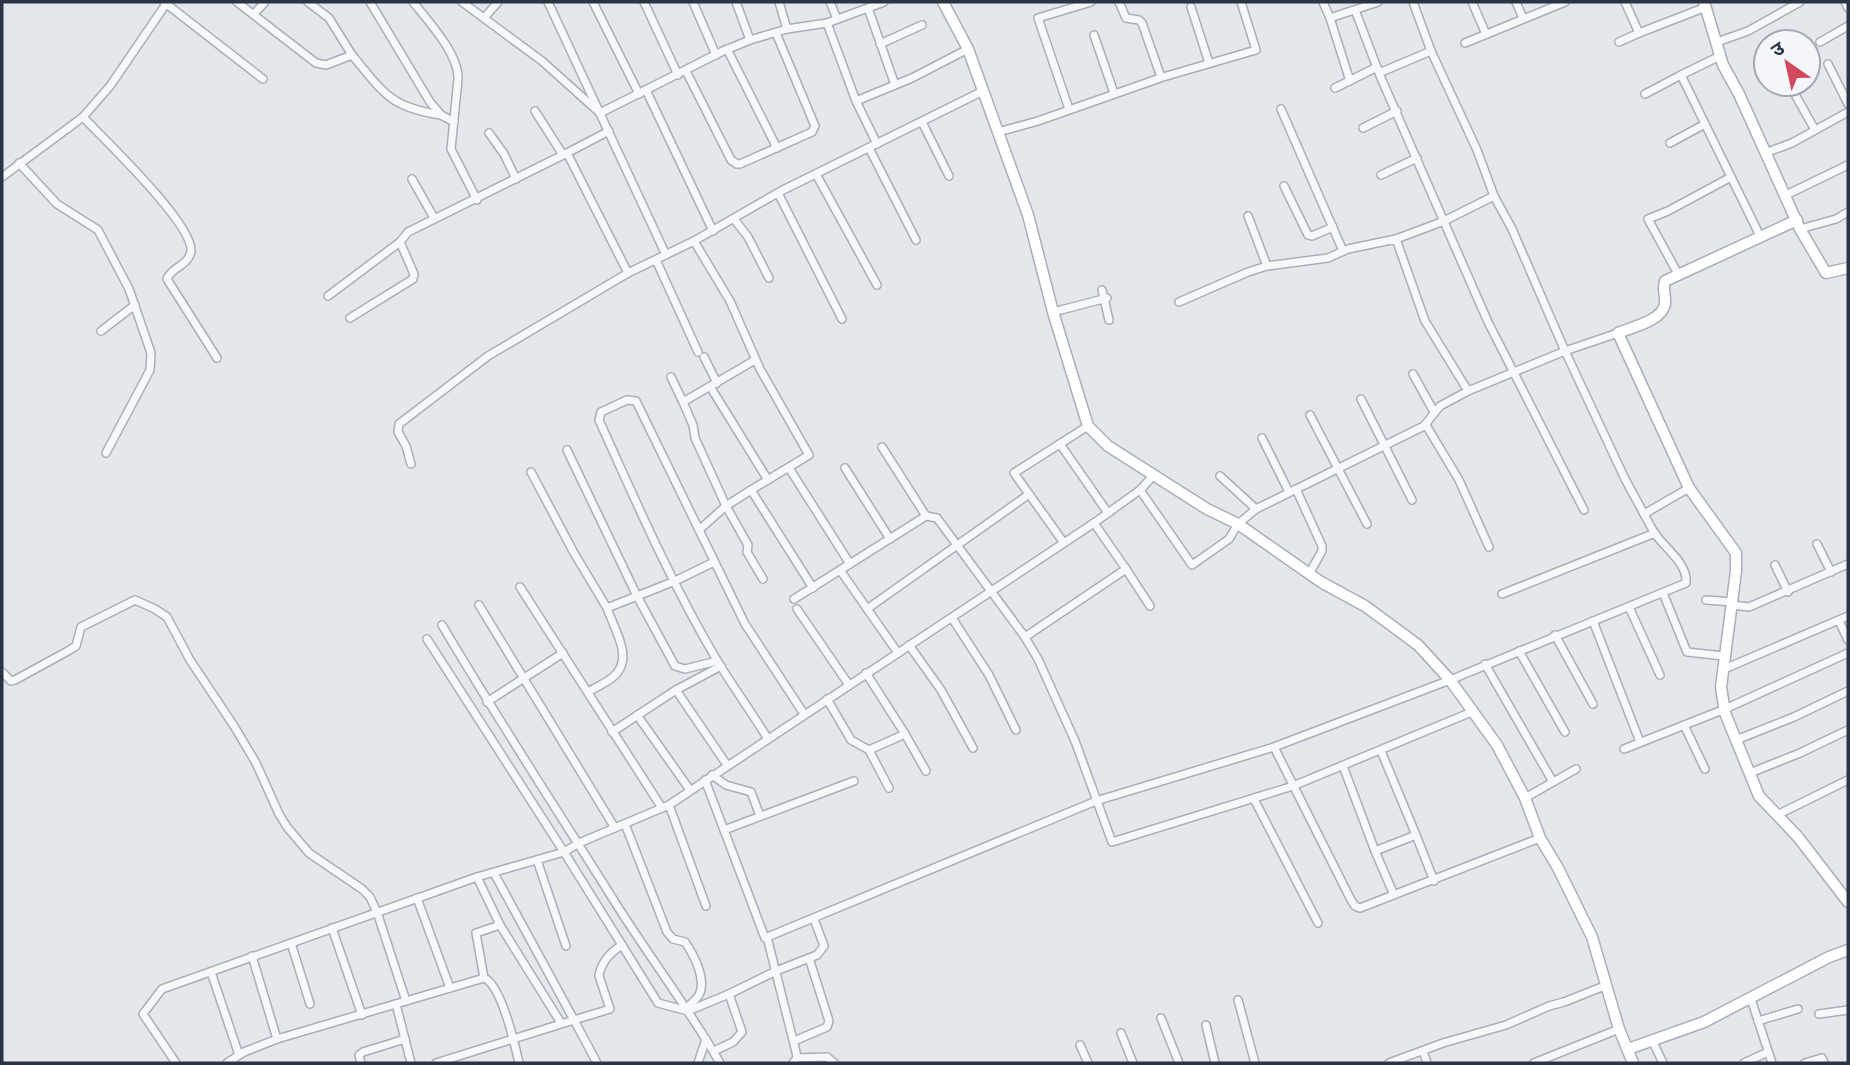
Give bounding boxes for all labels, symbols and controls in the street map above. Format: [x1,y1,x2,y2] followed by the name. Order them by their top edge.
[1752,28,1822,98] north arrow
[1767,36,1790,62] text: उ

